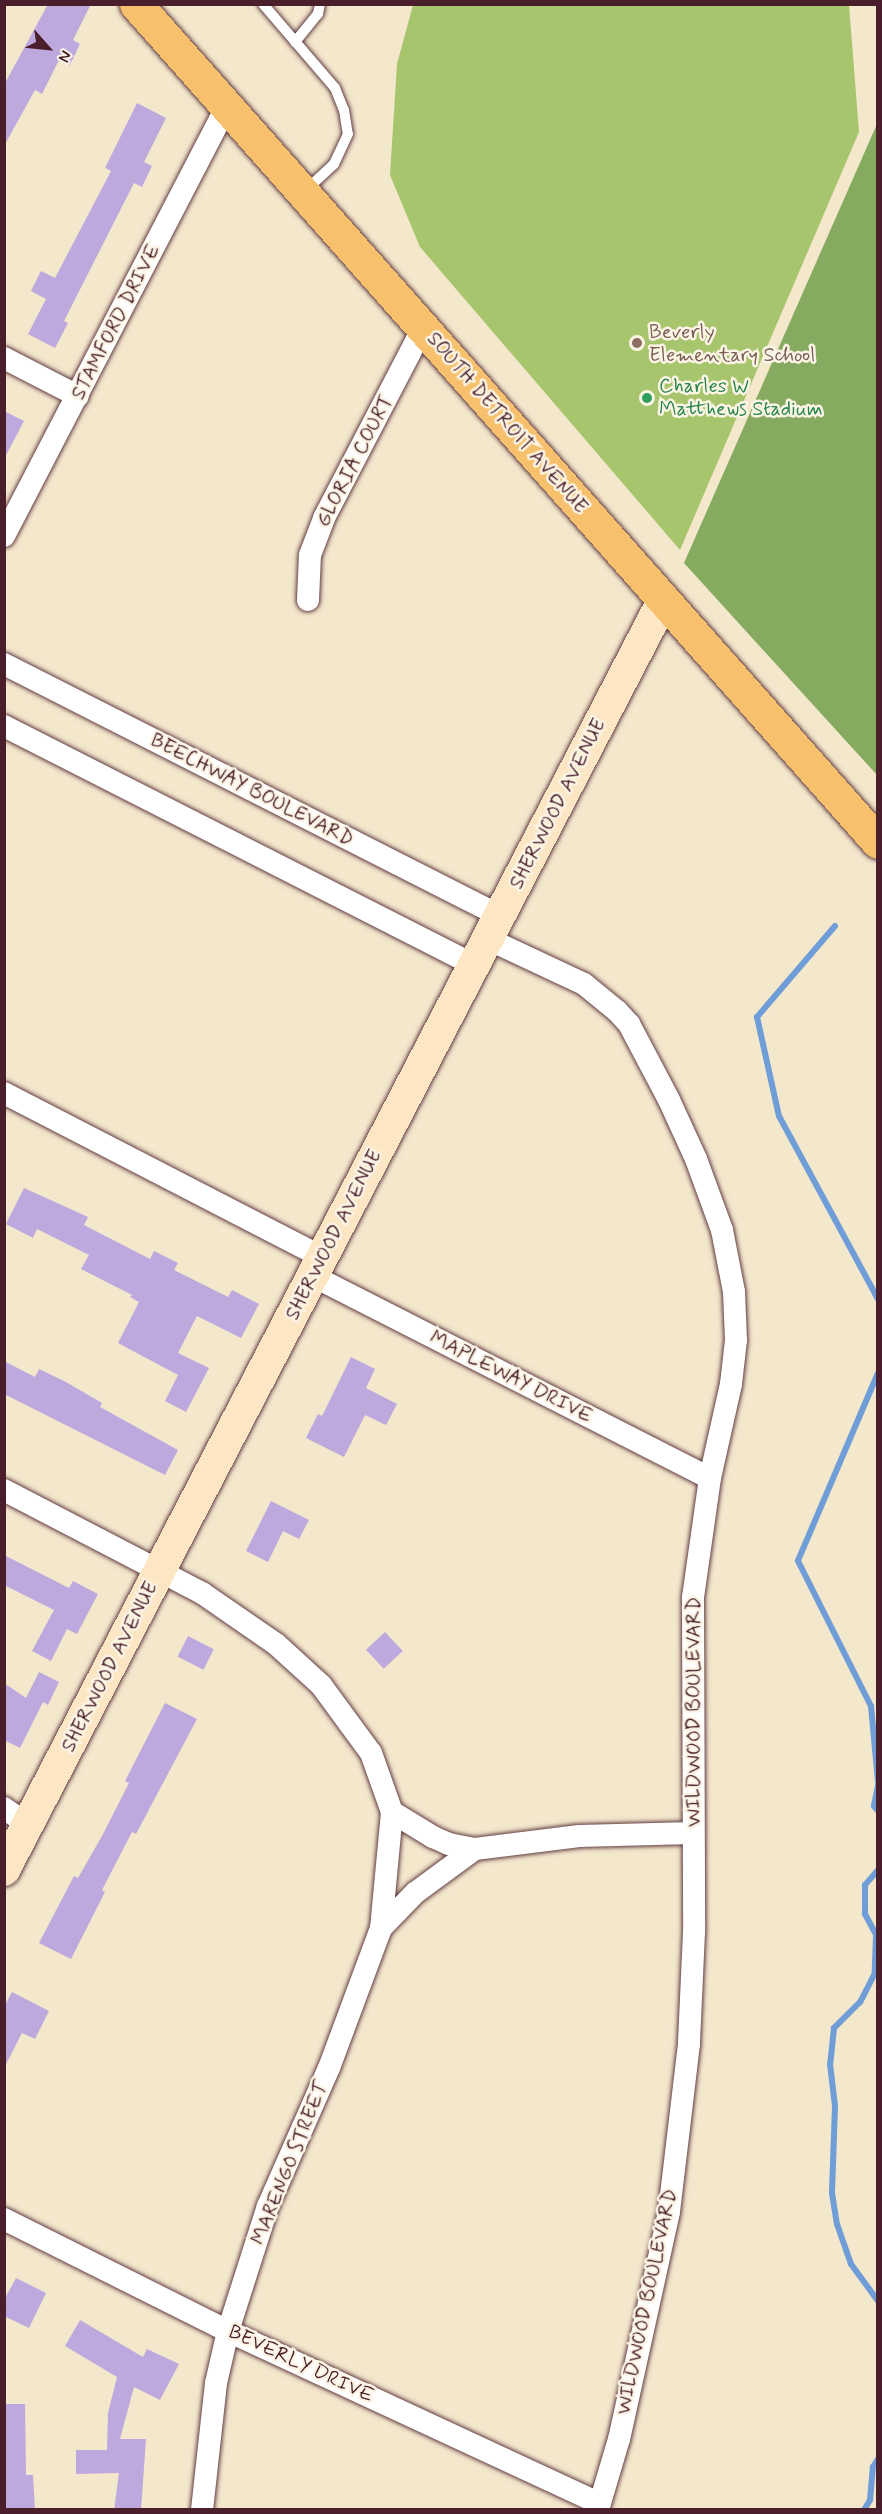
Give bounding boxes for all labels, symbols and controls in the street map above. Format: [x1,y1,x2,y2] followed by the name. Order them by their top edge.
[18,18,78,78] north arrow
[53,47,76,66] text: N
[66,240,166,404] street label: STAMFORD DRIVE
[649,320,815,367] place label: Beverly Elementary School
[421,327,593,519] street label: SOUTH DETROIT AVENUE
[630,336,644,350] marker: Beverly Elementary School
[659,374,823,421] place label: Charles W Matthews Stadium
[311,391,399,531] street label: GLORIA COURT
[640,391,654,405] marker: Charles W Matthews Stadium
[505,715,611,893] street label: SHERWOOD AVENUE
[148,729,356,851] street label: BEECHWAY BOULEVARD
[281,1146,387,1324] street label: SHERWOOD AVENUE
[425,1325,597,1429] street label: MAPLEWAY DRIVE
[57,1578,163,1756] street label: SHERWOOD AVENUE
[682,1598,706,1826] street label: WILDWOOD BOULEVARD
[246,2077,334,2249] street label: MARENGO STREET
[612,2188,682,2416] street label: WILDWOOD BOULEVARD
[224,2320,378,2408] street label: BEVERLY DRIVE

